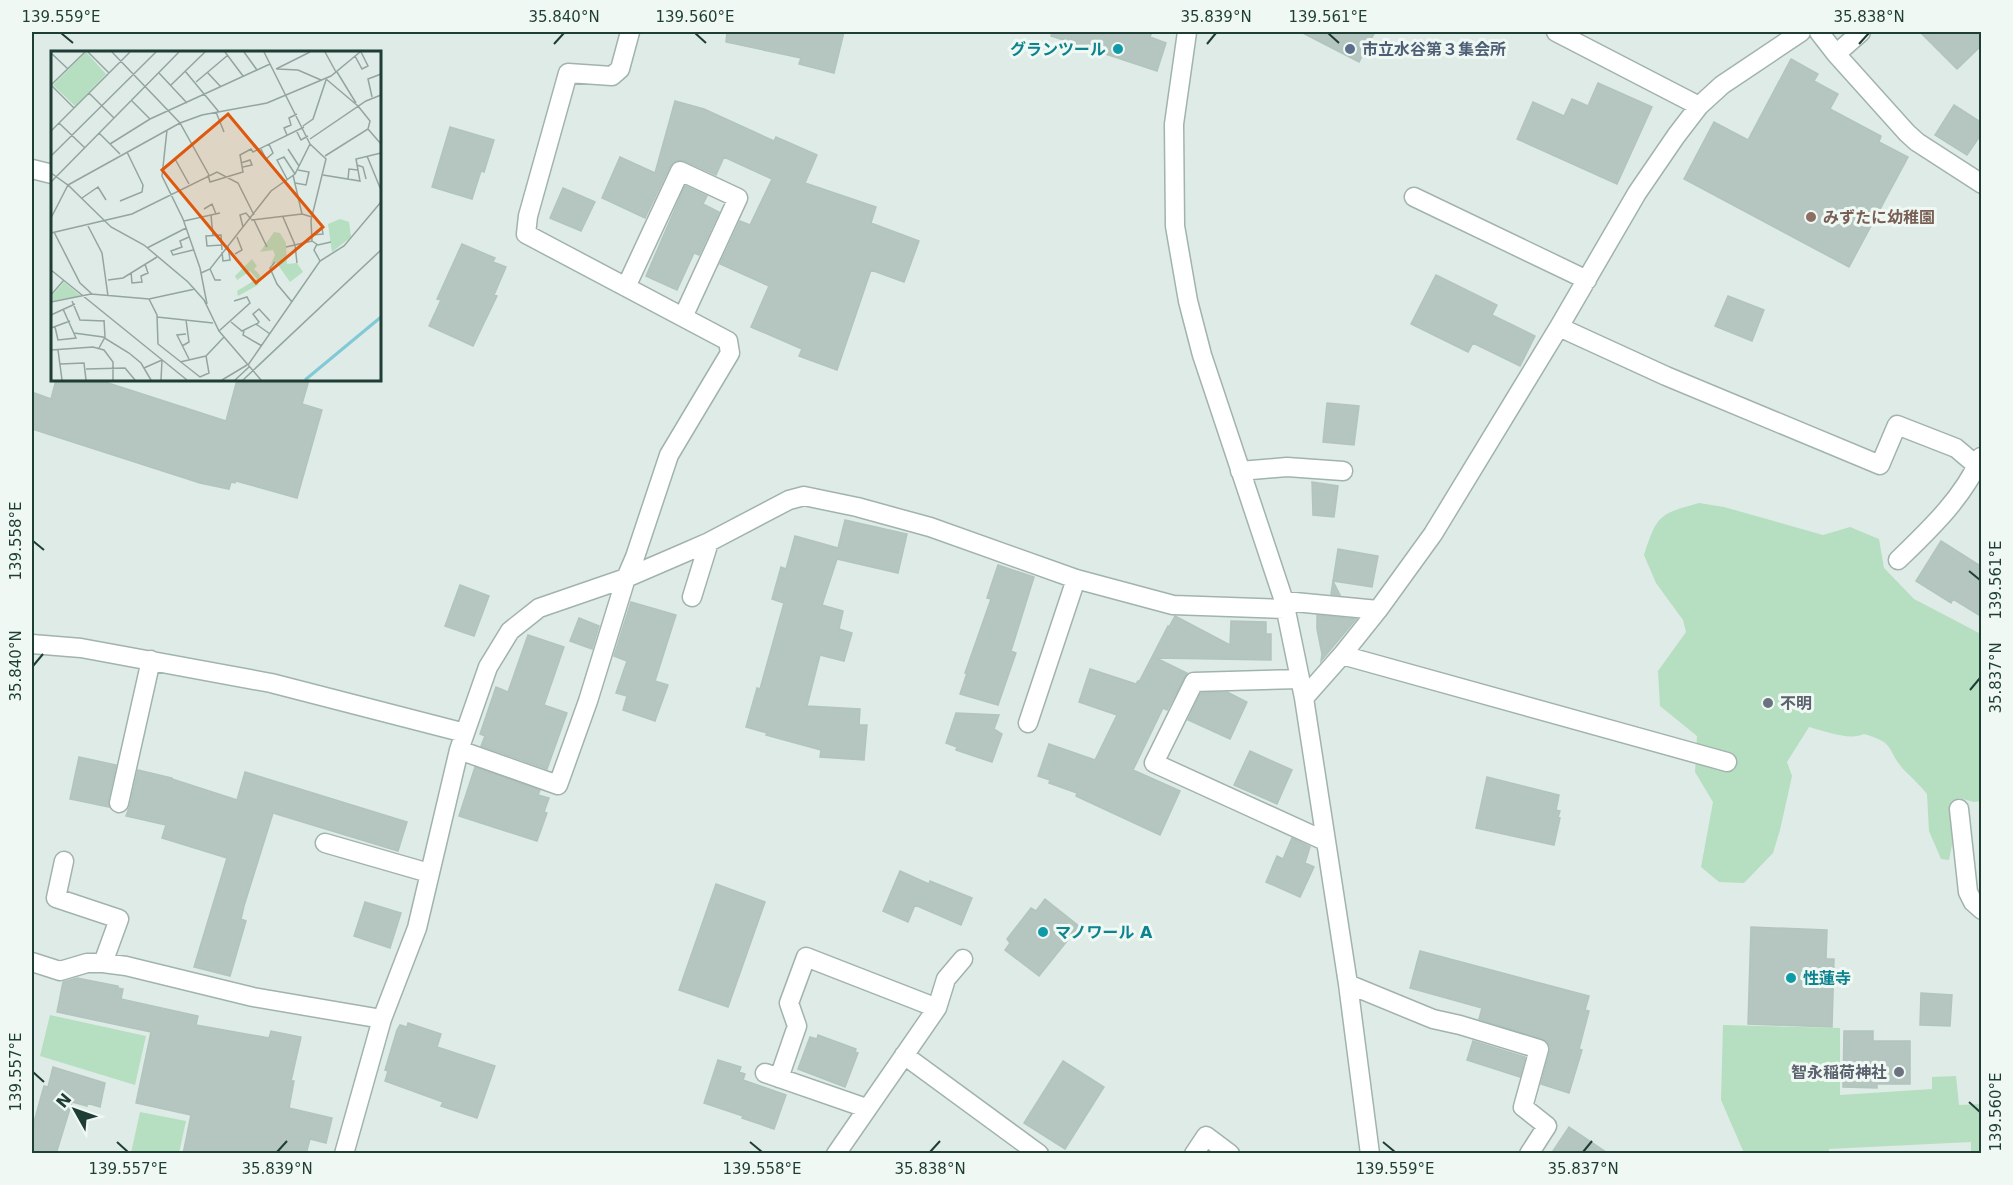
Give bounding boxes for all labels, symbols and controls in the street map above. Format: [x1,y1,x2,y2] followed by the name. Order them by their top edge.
[21,8,101,26] text: 139.559°E
[528,8,600,26] text: 35.840°N
[655,8,735,26] text: 139.560°E
[1180,8,1252,26] text: 35.839°N
[1288,8,1368,26] text: 139.561°E
[1833,8,1905,26] text: 35.838°N
[1010,40,1106,59] place label: グランツール
[1362,40,1506,59] place label: 市立水谷第３集会所
[1111,42,1125,56] marker: グランツール
[1343,42,1357,56] marker: 市立水谷第３集会所
[51,51,381,381] inset map
[1823,208,1935,227] place label: みずたに幼稚園
[1804,210,1818,224] marker: みずたに幼稚園
[7,501,25,581] text: 139.558°E
[1987,540,2005,620] text: 139.561°E
[7,630,25,702] text: 35.840°N
[1987,642,2005,714] text: 35.837°N
[1780,694,1812,713] place label: 不明
[1761,696,1775,710] marker: 不明
[1055,923,1153,942] place label: マノワール A
[1036,925,1050,939] marker: マノワール A
[1803,969,1851,988] place label: 性蓮寺
[1784,971,1798,985] marker: 性蓮寺
[7,1032,25,1112] text: 139.557°E
[1791,1063,1887,1082] place label: 智永稲荷神社
[1892,1065,1906,1079] marker: 智永稲荷神社
[1987,1072,2005,1152] text: 139.560°E
[45,1080,105,1140] north arrow
[52,1089,75,1112] text: N
[88,1160,168,1178] text: 139.557°E
[241,1160,313,1178] text: 35.839°N
[722,1160,802,1178] text: 139.558°E
[894,1160,966,1178] text: 35.838°N
[1355,1160,1435,1178] text: 139.559°E
[1547,1160,1619,1178] text: 35.837°N

